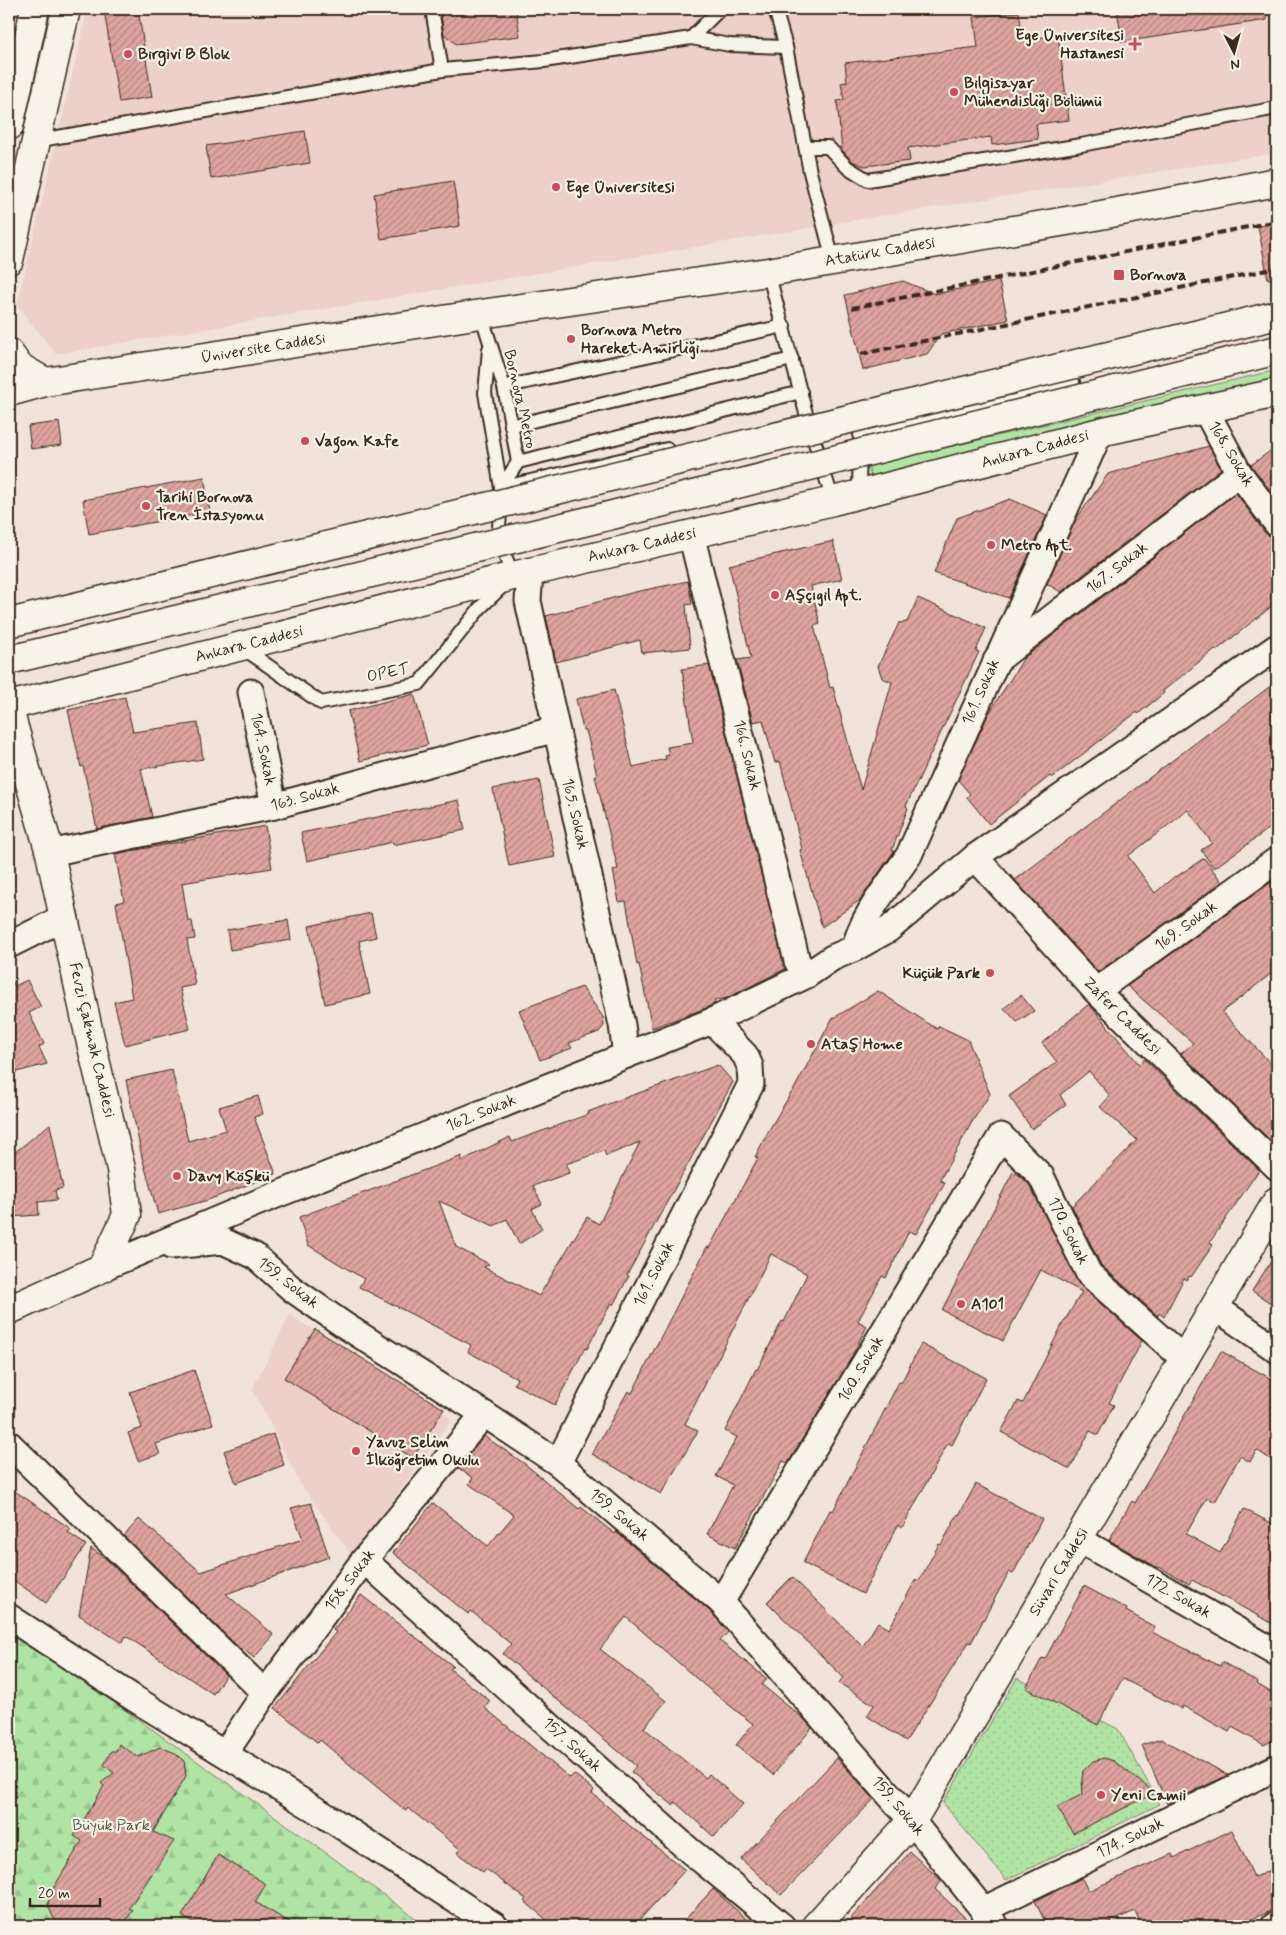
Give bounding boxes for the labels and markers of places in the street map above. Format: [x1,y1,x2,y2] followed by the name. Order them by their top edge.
[1015,25,1124,64] place label: Ege Üniversitesi Hastanesi
[1128,37,1142,51] marker: Ege Üniversitesi Hastanesi
[138,44,231,67] place label: Birgivi B Blok
[122,48,134,60] marker: Birgivi B Blok
[964,73,1102,113] place label: Bilgisayar Mühendisliği Bölümü
[948,86,960,98] marker: Bilgisayar Mühendisliği Bölümü
[566,177,675,199] place label: Ege Üniversitesi
[550,181,562,193] marker: Ege Üniversitesi
[1130,265,1186,286] place label: Bornova
[1112,268,1126,282] marker: Bornova
[581,320,700,360] place label: Bornova Metro Hareket Amirliği
[565,333,577,345] marker: Bornova Metro Hareket Amirliği
[315,431,399,454] place label: Vagon Kafe
[299,435,311,447] marker: Vagon Kafe
[156,487,264,526] place label: Tarihi Bornova Tren İstasyonu
[140,500,152,512] marker: Tarihi Bornova Tren İstasyonu
[1001,535,1072,557] place label: Metro Apt.
[985,539,997,551] marker: Metro Apt.
[785,585,862,607] place label: Aşçıgil Apt.
[769,589,781,601] marker: Aşçıgil Apt.
[902,963,980,984] place label: Küçük Park
[984,967,996,979] marker: Küçük Park
[821,1034,903,1055] place label: Ataş Home
[805,1038,817,1050] marker: Ataş Home
[187,1166,270,1187] place label: Davy Köşkü
[171,1170,183,1182] marker: Davy Köşkü
[971,1294,1004,1315] place label: A101
[955,1298,967,1310] marker: A101
[366,1432,480,1472] place label: Yavuz Selim İlköğretim Okulu
[350,1445,362,1457] marker: Yavuz Selim İlköğretim Okulu
[1111,1785,1186,1806] place label: Yeni Camii
[1095,1789,1107,1801] marker: Yeni Camii

